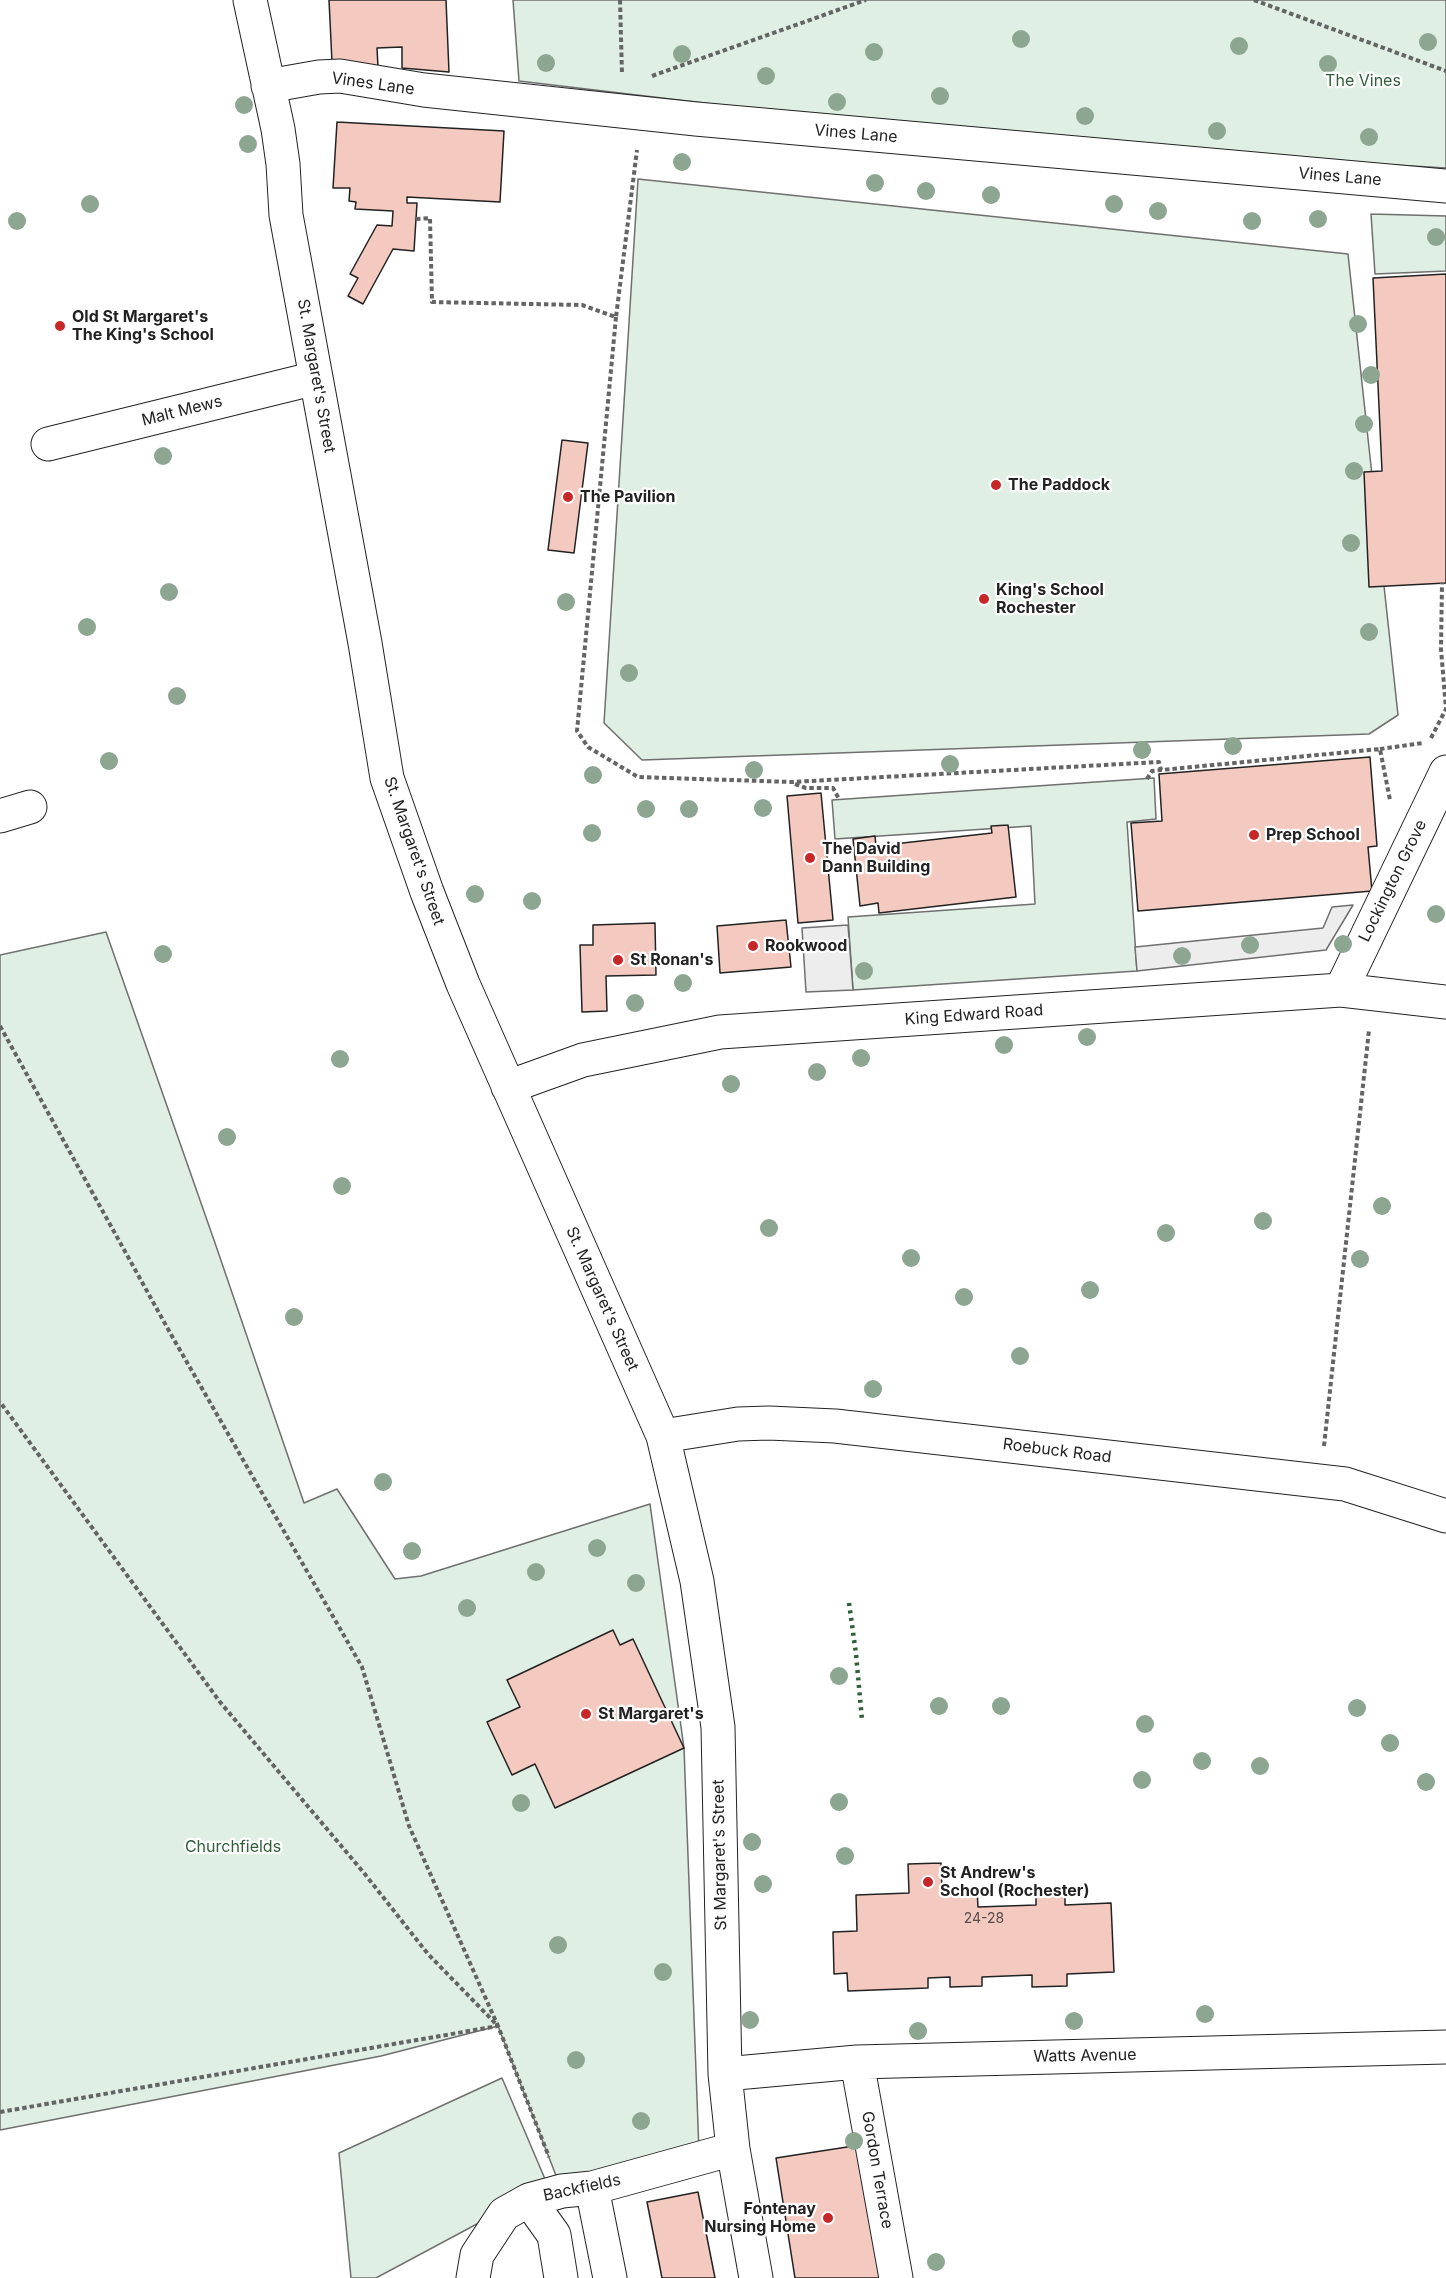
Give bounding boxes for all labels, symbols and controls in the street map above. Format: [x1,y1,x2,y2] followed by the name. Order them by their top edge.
[330,69,416,99] street label: Vines Lane
[1325,71,1401,91] park label: The Vines
[814,121,898,147] street label: Vines Lane
[1298,164,1382,190] street label: Vines Lane
[293,298,339,454] street label: St. Margaret's Street
[72,307,214,345] place label: Old St Margaret's The King's School
[53,319,67,333] marker: Old St Margaret's The King's School
[140,392,224,430] street label: Malt Mews
[1008,475,1110,495] place label: The Paddock
[989,478,1003,492] marker: The Paddock
[580,487,676,507] place label: The Pavilion
[561,490,575,504] marker: The Pavilion
[996,580,1104,618] place label: King's School Rochester
[977,592,991,606] marker: King's School Rochester
[380,774,448,928] street label: St. Margaret's Street
[1355,817,1431,945] street label: Lockington Grove
[1266,825,1360,845] place label: Prep School
[1247,828,1261,842] marker: Prep School
[822,839,930,877] place label: The David Dann Building
[803,851,817,865] marker: The David Dann Building
[765,936,847,956] place label: Rookwood
[746,939,760,953] marker: Rookwood
[630,950,713,970] place label: St Ronan's
[611,953,625,967] marker: St Ronan's
[904,1001,1044,1029] street label: King Edward Road
[562,1224,642,1374] street label: St. Margaret's Street
[1002,1435,1112,1467] street label: Roebuck Road
[598,1704,704,1724] place label: St Margaret's
[579,1707,593,1721] marker: St Margaret's
[709,1779,731,1931] street label: St Margaret's Street
[185,1837,281,1857] park label: Churchfields
[940,1863,1089,1901] place label: St Andrew's School (Rochester)
[921,1875,935,1889] marker: St Andrew's School (Rochester)
[964,1911,1004,1927] house number: 24-28
[1033,2046,1137,2066] street label: Watts Avenue
[857,2110,897,2230] street label: Gordon Terrace
[542,2170,622,2206] street label: Backfields
[704,2199,816,2237] place label: Fontenay Nursing Home
[821,2211,835,2225] marker: Fontenay Nursing Home

